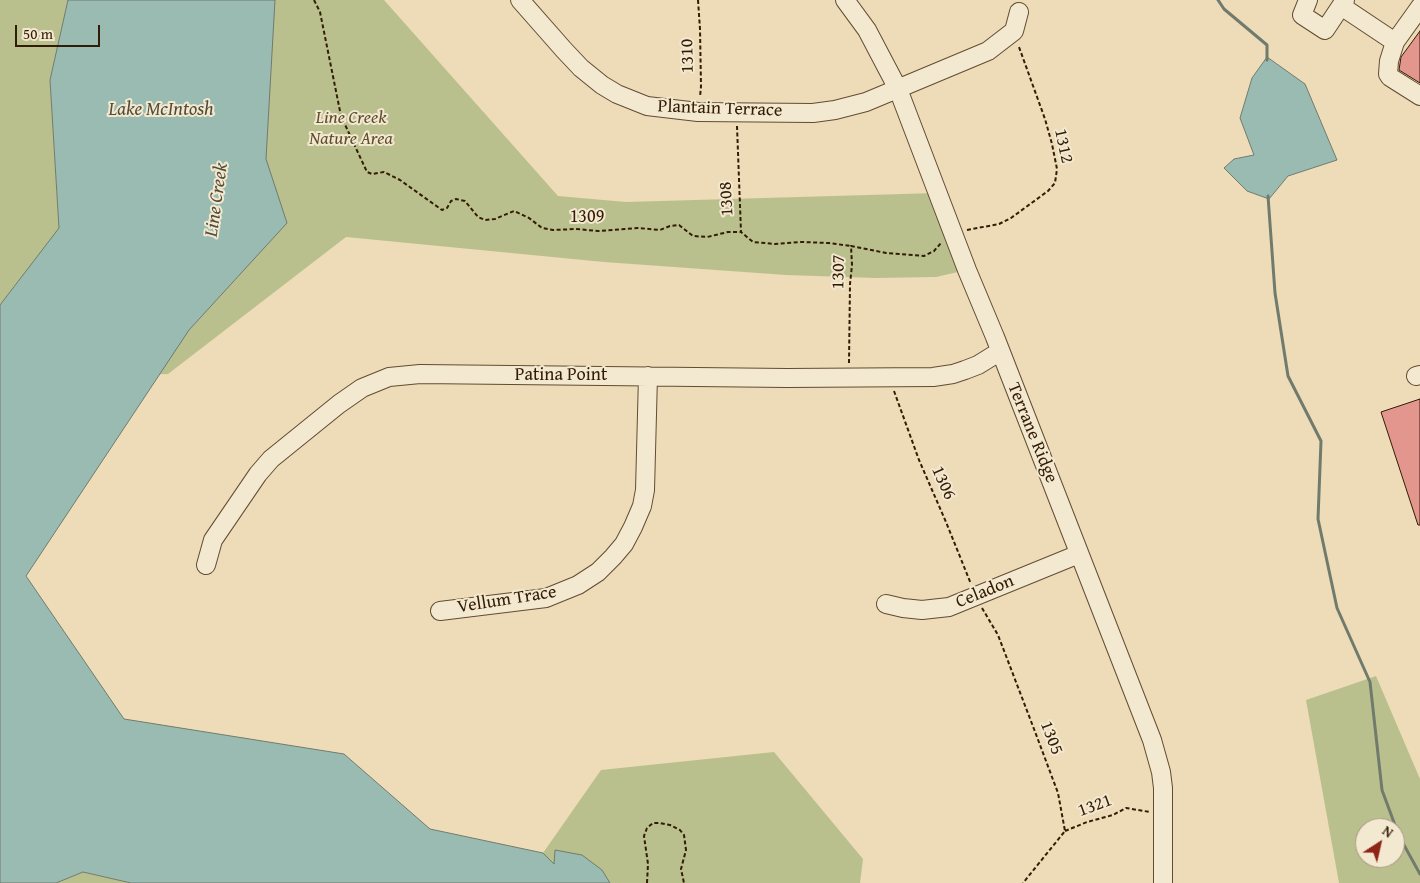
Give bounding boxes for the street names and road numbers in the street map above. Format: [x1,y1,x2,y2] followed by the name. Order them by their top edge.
[677,38,699,74] street label: 1310
[657,96,783,122] street label: Plantain Terrace
[1049,127,1077,165] street label: 1312
[715,181,739,217] street label: 1308
[570,206,604,228] street label: 1309
[828,254,850,290] street label: 1307
[515,364,607,386] street label: Patina Point
[1002,380,1062,486] street label: Terrane Ridge
[926,463,960,503] street label: 1306
[953,571,1017,613] street label: Celadon
[456,582,558,618] street label: Vellum Trace
[1035,718,1067,758] street label: 1305
[1075,790,1115,822] street label: 1321

